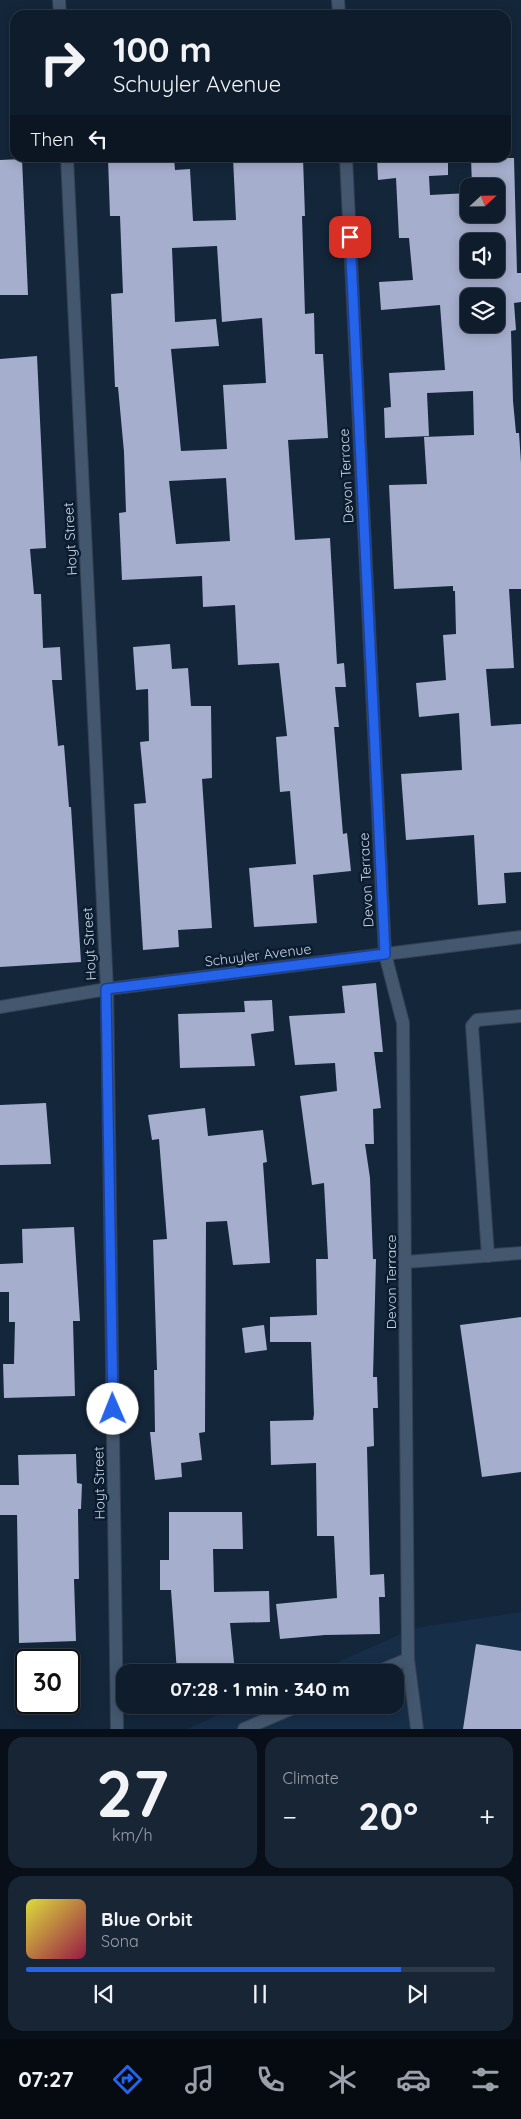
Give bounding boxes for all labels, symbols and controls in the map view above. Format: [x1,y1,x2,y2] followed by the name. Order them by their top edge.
[113,27,212,71] text: 100 m
[30,30,95,95] icon: right
[113,70,281,98] text: Schuyler Avenue
[84,125,112,153] icon: left
[30,127,74,151] text: Then
[460,178,505,222] north arrow
[460,178,505,333] map controls
[329,216,371,258] pin
[336,223,364,251] icon: arrive
[460,233,505,278] button: sound
[460,288,505,333] button: layers
[335,428,357,524] street label: Devon Terrace
[59,502,81,576] street label: Hoyt Street
[355,832,377,928] street label: Devon Terrace
[78,907,100,981] street label: Hoyt Street
[204,940,312,970] street label: Schuyler Avenue
[382,1235,400,1329] street label: Devon Terrace
[86,1382,138,1434] position arrow
[89,1446,109,1520] street label: Hoyt Street
[15,1649,80,1714] speed limit sign: 30
[170,1677,350,1701] text: 07:28 · 1 min · 340 m
[96,1752,169,1833] text: 27
[283,1768,339,1788] text: Climate
[358,1792,418,1840] text: 20°
[283,1799,297,1834] text: −
[479,1799,495,1834] text: +
[112,1825,153,1845] text: km/h
[101,1907,193,1931] text: Blue Orbit
[101,1931,139,1951] text: Sona
[90,1980,118,2008] icon: previous
[246,1980,274,2008] icon: pause
[403,1980,431,2008] icon: next
[110,2062,145,2097] icon: directions
[182,2062,217,2097] icon: music
[253,2062,288,2097] icon: phone
[325,2062,360,2097] icon: climate
[396,2062,431,2097] icon: car
[468,2062,503,2097] icon: filters
[18,2065,74,2093] text: 07:27

